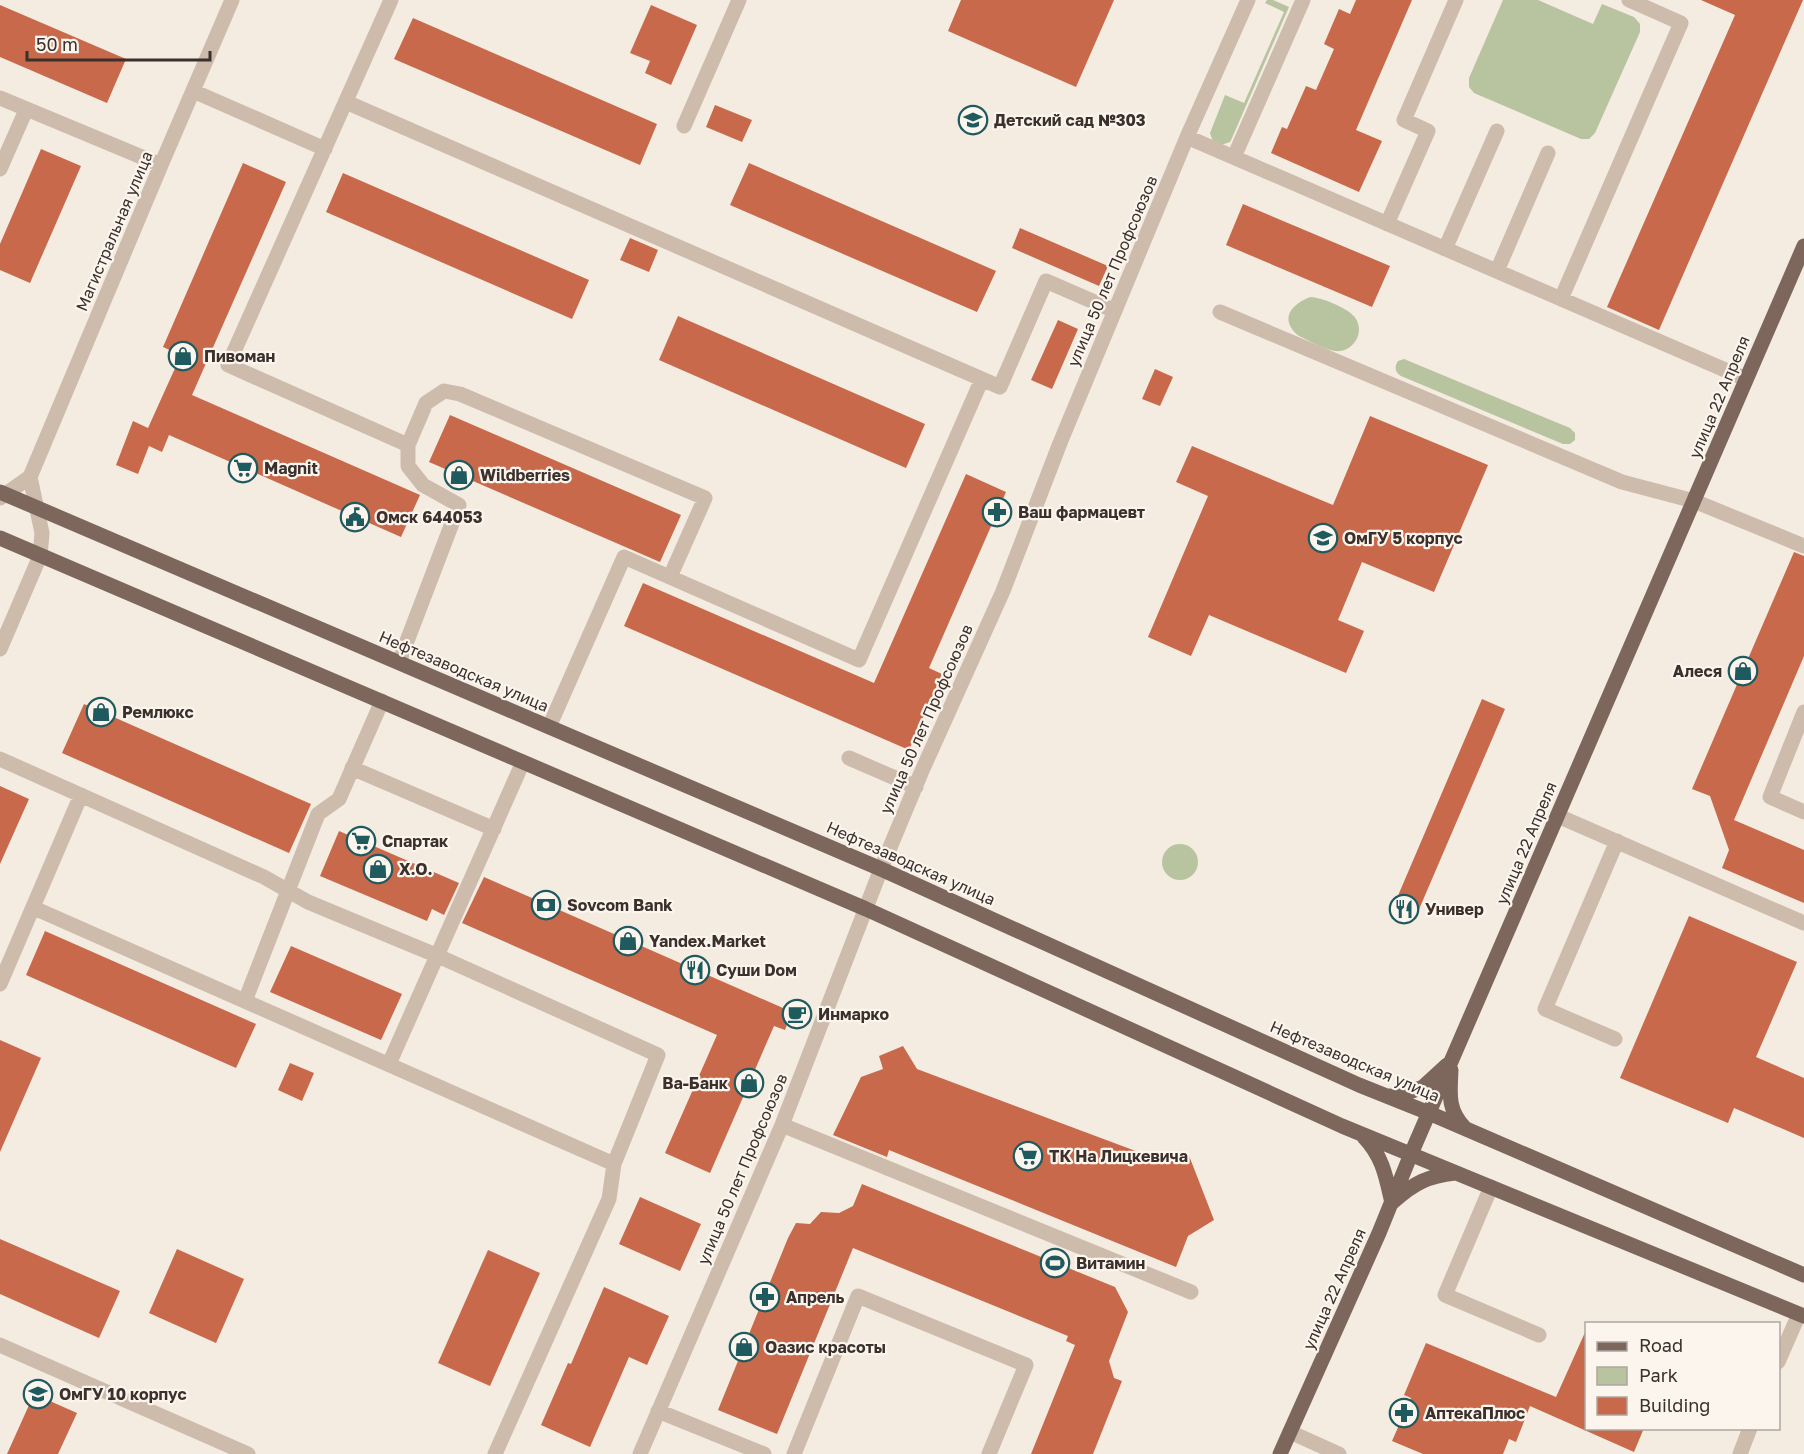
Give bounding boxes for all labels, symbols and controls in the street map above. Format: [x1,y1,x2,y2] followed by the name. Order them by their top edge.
[27,24,210,62] scale bar
[36,33,78,55] text: 50 m
[957,104,989,136] school or university icon: Детский сад №303
[994,110,1146,130] place label: Детский сад №303
[71,148,157,314] street label: Магистральная улица
[1063,173,1161,369] street label: улица 50 лет Профсоюзов
[1684,333,1754,461] street label: улица 22 Апреля
[167,340,199,372] shop icon: Пивоман
[204,346,275,366] place label: Пивоман
[227,452,259,484] supermarket icon: Magnit
[264,458,318,478] place label: Magnit
[443,459,475,491] shop icon: Wildberries
[480,465,570,485] place label: Wildberries
[981,496,1013,528] pharmacy icon: Ваш фармацевт
[339,501,371,533] public building icon: Омск 644053
[1018,502,1145,522] place label: Ваш фармацевт
[376,507,483,527] place label: Омск 644053
[1307,522,1339,554] school or university icon: ОмГУ 5 корпус
[1344,528,1463,548] place label: ОмГУ 5 корпус
[875,621,977,817] street label: улица 50 лет Профсоюзов
[376,626,552,716] street label: Нефтезаводская улица
[1727,655,1759,687] shop icon: Алеся
[1673,661,1722,681] place label: Алеся
[85,696,117,728] shop icon: Ремлюкс
[122,702,194,722] place label: Ремлюкс
[1491,779,1561,907] street label: улица 22 Апреля
[824,817,998,909] street label: Нефтезаводская улица
[345,825,377,857] supermarket icon: Спартак
[382,831,449,851] place label: Спартак
[362,853,394,885] shop icon: X.O.
[399,859,433,879] place label: X.O.
[530,889,562,921] bank icon: Sovcom Bank
[1388,893,1420,925] restaurant icon: Универ
[567,895,673,915] place label: Sovcom Bank
[1425,899,1484,919] place label: Универ
[612,925,644,957] shop icon: Yandex.Market
[649,931,766,951] place label: Yandex.Market
[679,954,711,986] restaurant icon: Суши Dом
[716,960,797,980] place label: Суши Dом
[781,998,813,1030] cafe icon: Инмарко
[818,1004,890,1024] place label: Инмарко
[1267,1016,1443,1106] street label: Нефтезаводская улица
[733,1067,765,1099] shop icon: Ва-Банк
[693,1071,791,1267] street label: улица 50 лет Профсоюзов
[662,1073,729,1093] place label: Ва-Банк
[1012,1140,1044,1172] supermarket icon: ТК На Лицкевича
[1049,1146,1188,1166] place label: ТК На Лицкевича
[1298,1225,1370,1353] street label: улица 22 Апреля
[1039,1247,1071,1279] sports icon: Витамин
[1076,1253,1145,1273] place label: Витамин
[749,1281,781,1313] pharmacy icon: Апрель
[786,1287,845,1307] place label: Апрель
[1585,1322,1780,1430] legend
[728,1331,760,1363] shop icon: Оазис красоты
[1639,1334,1683,1356] text: Road
[765,1337,886,1357] place label: Оазис красоты
[1639,1364,1678,1386] text: Park
[22,1378,54,1410] school or university icon: ОмГУ 10 корпус
[59,1384,187,1404] place label: ОмГУ 10 корпус
[1639,1394,1710,1416] text: Building
[1388,1397,1420,1429] pharmacy icon: АптекаПлюс
[1425,1403,1525,1423] place label: АптекаПлюс

